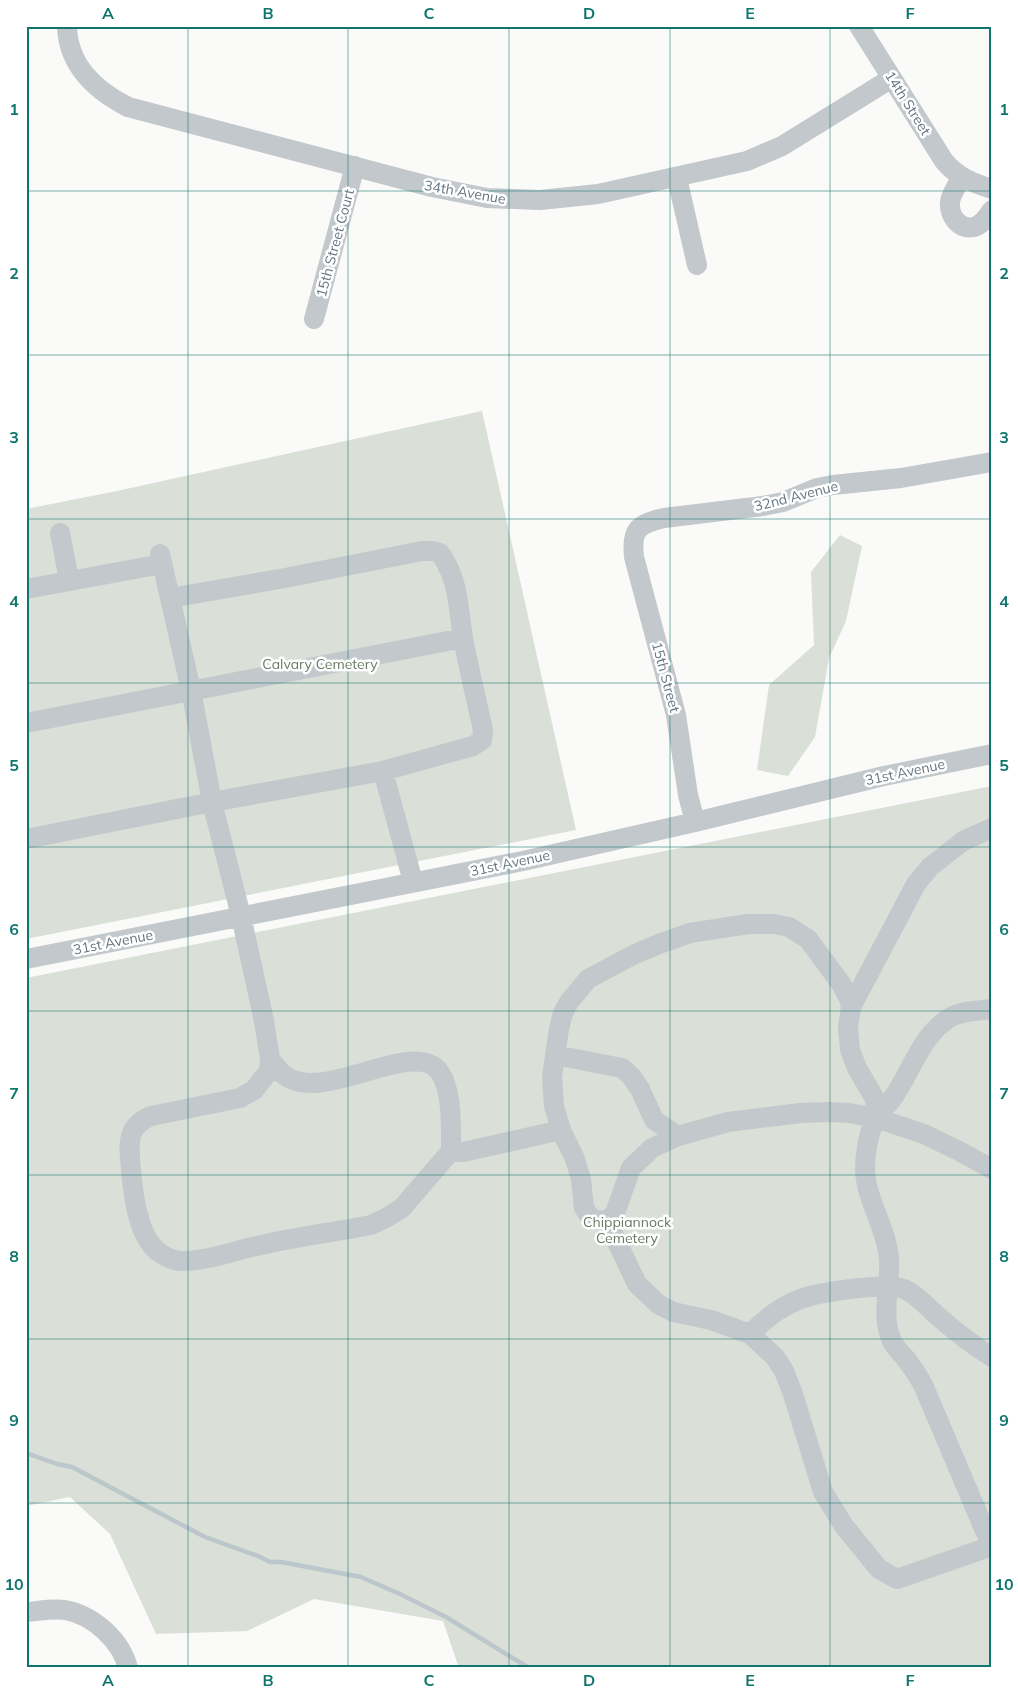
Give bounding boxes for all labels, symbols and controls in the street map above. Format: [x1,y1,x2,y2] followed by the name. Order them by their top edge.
[102,3,114,23] text: A
[262,3,274,23] text: B
[424,3,435,23] text: C
[583,3,595,23] text: D
[745,3,755,23] text: E
[905,3,915,23] text: F
[881,68,935,138] street label: 14th Street
[9,99,19,119] text: 1
[999,99,1009,119] text: 1
[423,176,507,208] street label: 34th Avenue
[312,187,358,299] street label: 15th Street Court
[9,263,19,283] text: 2
[999,263,1009,283] text: 2
[9,427,19,447] text: 3
[999,427,1009,447] text: 3
[752,477,840,515] street label: 32nd Avenue
[9,591,19,611] text: 4
[999,591,1009,611] text: 4
[648,640,684,714] street label: 15th Street
[262,655,378,673] park label: Calvary Cemetery
[9,755,19,775] text: 5
[864,755,946,789] street label: 31st Avenue
[999,755,1009,775] text: 5
[469,846,551,880] street label: 31st Avenue
[9,919,19,939] text: 6
[999,919,1009,939] text: 6
[72,925,154,959] street label: 31st Avenue
[9,1083,19,1103] text: 7
[999,1083,1009,1103] text: 7
[583,1213,672,1247] park label: Chippiannock Cemetery
[9,1246,19,1266] text: 8
[999,1246,1009,1266] text: 8
[9,1410,19,1430] text: 9
[999,1410,1009,1430] text: 9
[4,1574,24,1594] text: 10
[994,1574,1014,1594] text: 10
[102,1670,114,1690] text: A
[262,1670,274,1690] text: B
[424,1670,435,1690] text: C
[583,1670,595,1690] text: D
[745,1670,755,1690] text: E
[905,1670,915,1690] text: F

